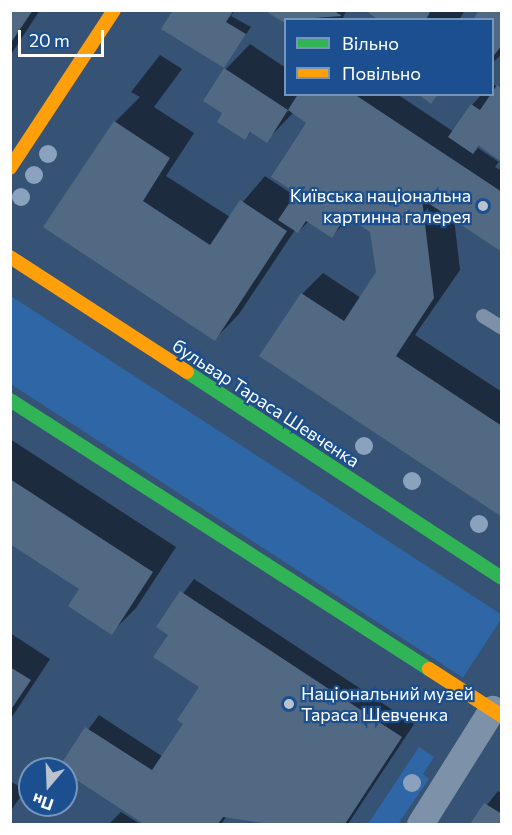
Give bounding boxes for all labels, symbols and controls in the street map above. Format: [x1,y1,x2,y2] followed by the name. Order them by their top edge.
[21,18,106,56] scale bar
[284,18,494,96] legend
[29,29,70,51] text: 20 m
[342,32,399,54] text: Вільно
[342,62,421,84] text: Повільно
[290,185,471,228] place label: Київська національна картинна галерея
[476,199,490,213] marker: Київська національна картинна галерея
[168,334,364,472] street label: бульвар Тараса Шевченка
[301,683,474,726] place label: Національний музей Тараса Шевченка
[282,697,296,711] marker: Національний музей Тараса Шевченка
[18,757,78,817] north arrow
[30,790,56,815] text: Пн

